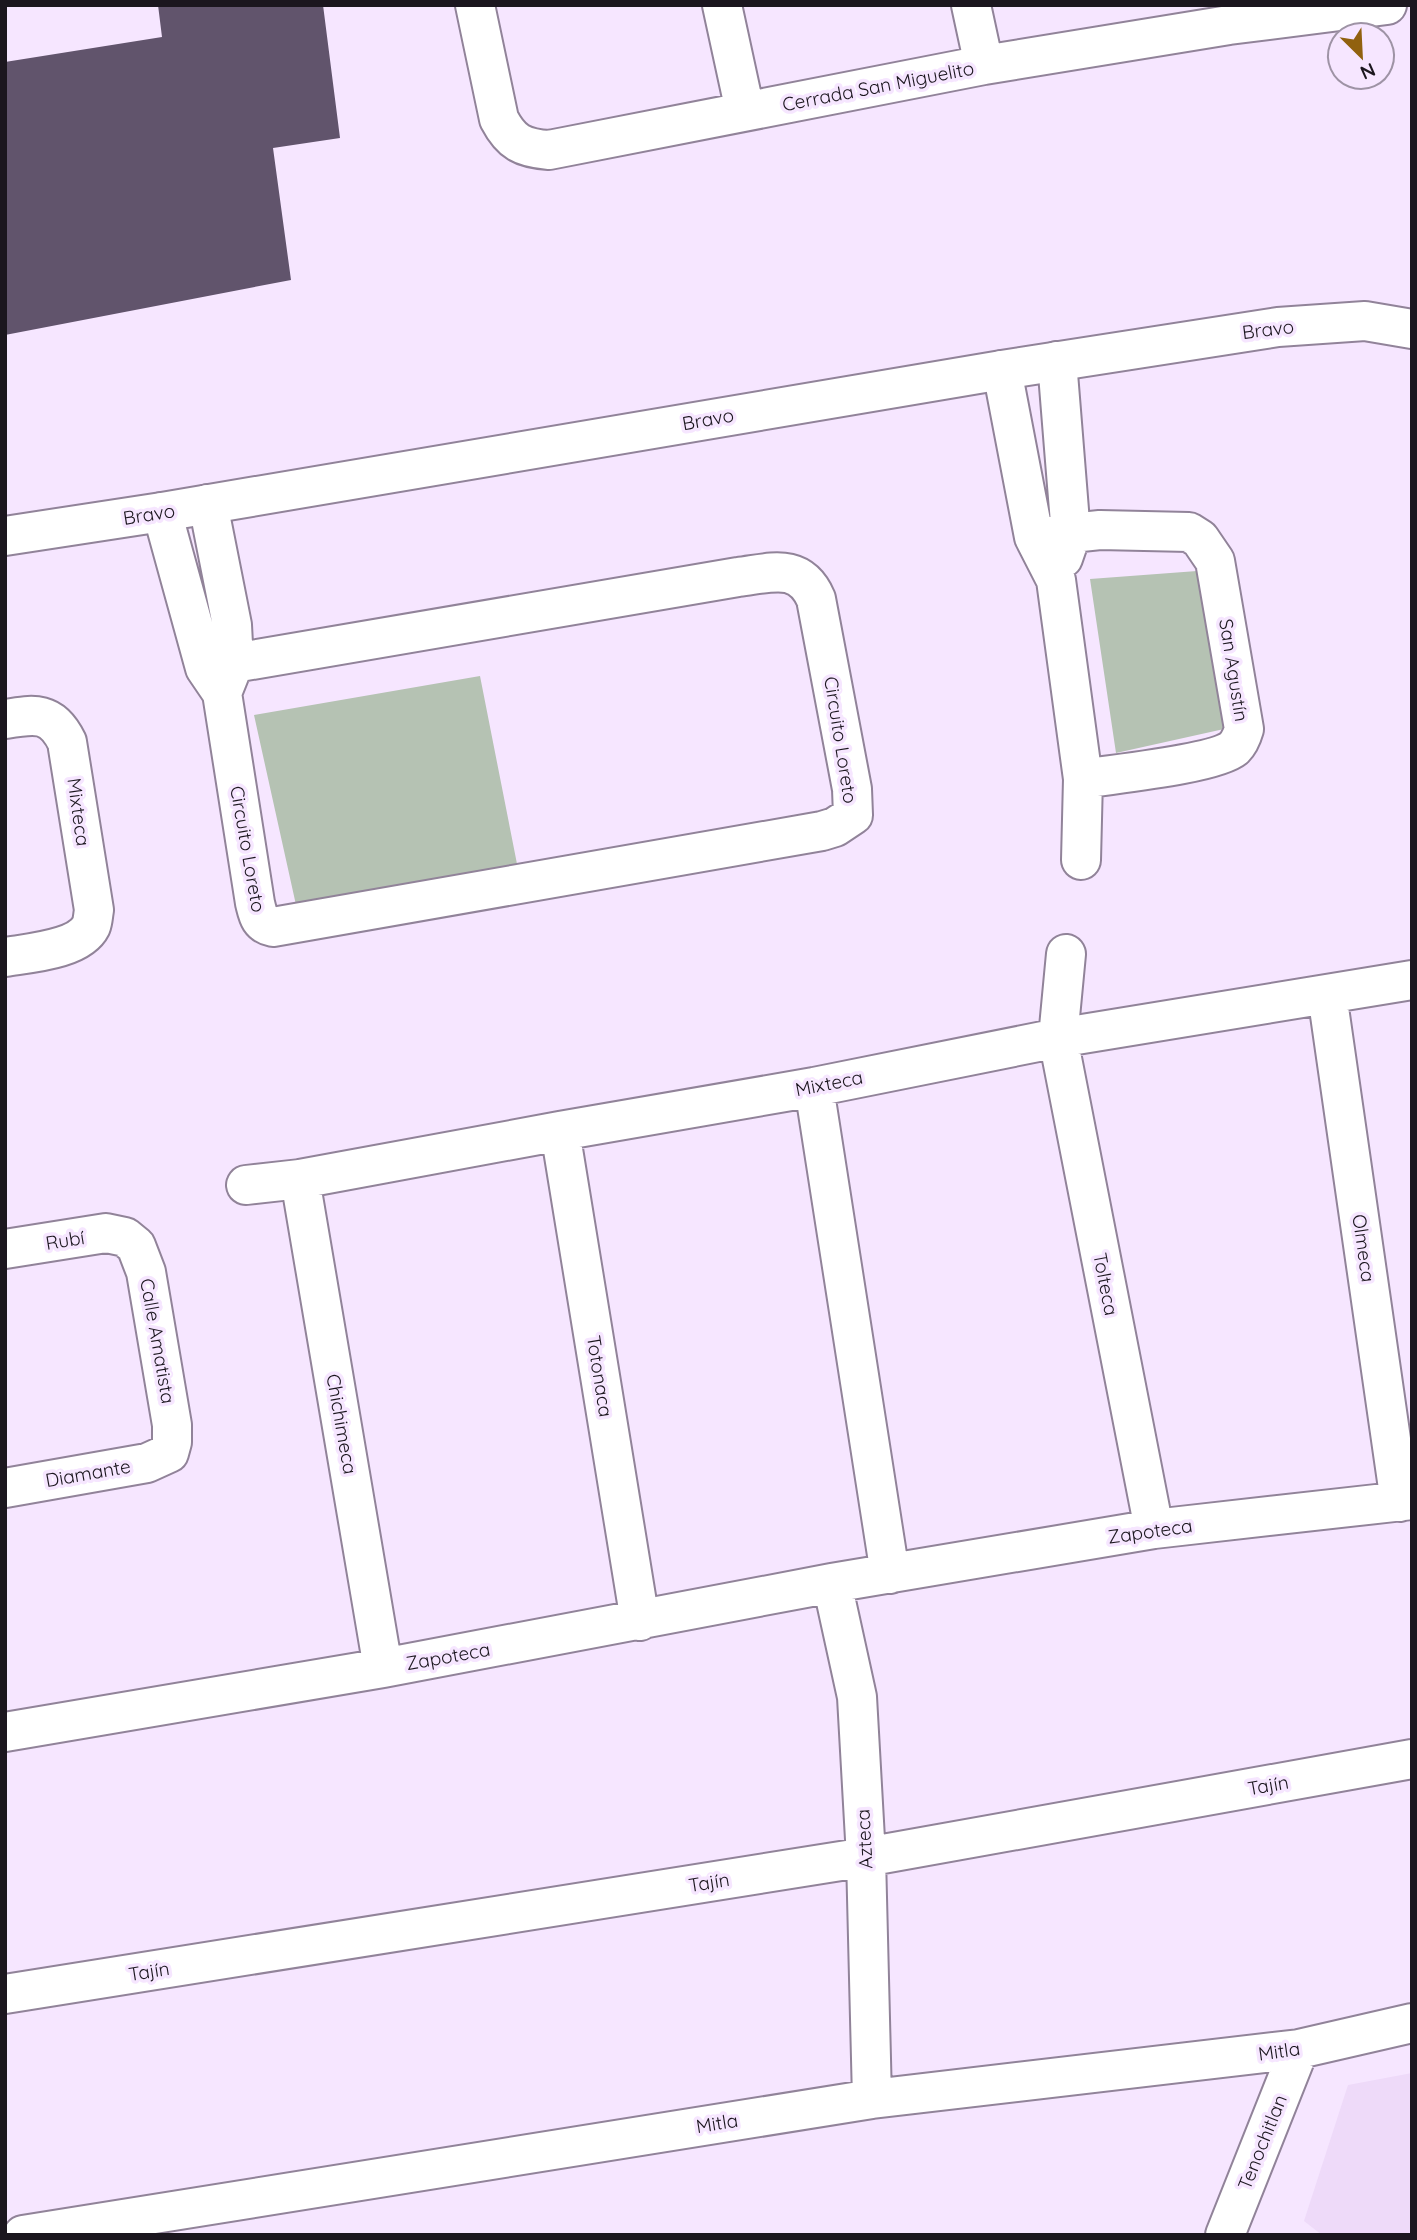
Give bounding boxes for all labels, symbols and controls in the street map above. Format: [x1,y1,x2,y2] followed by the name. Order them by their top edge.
[1326,21,1396,91] north arrow
[780,56,976,116] street label: Cerrada San Miguelito
[1357,58,1379,85] text: N
[1241,314,1295,344] street label: Bravo
[680,403,736,435] street label: Bravo
[121,498,177,530] street label: Bravo
[1214,617,1254,723] street label: San Agustín
[819,675,863,805] street label: Circuito Loreto
[62,776,96,848] street label: Mixteca
[225,784,271,914] street label: Circuito Loreto
[793,1065,865,1101] street label: Mixteca
[1347,1212,1381,1284] street label: Olmeca
[44,1225,87,1255] street label: Rubí
[1088,1251,1124,1317] street label: Tolteca
[135,1276,181,1406] street label: Calle Amatista
[582,1333,618,1419] street label: Totonaca
[321,1372,363,1476] street label: Chichimeca
[43,1454,133,1492] street label: Diamante
[1106,1513,1194,1549] street label: Zapoteca
[404,1637,492,1675] street label: Zapoteca
[1246,1770,1290,1800] street label: Tajín
[850,1808,878,1870] street label: Azteca
[687,1867,731,1897] street label: Tajín
[127,1956,171,1986] street label: Tajín
[1256,2036,1302,2066] street label: Mitla
[1232,2091,1292,2193] street label: Tenochitlan
[694,2108,740,2138] street label: Mitla

